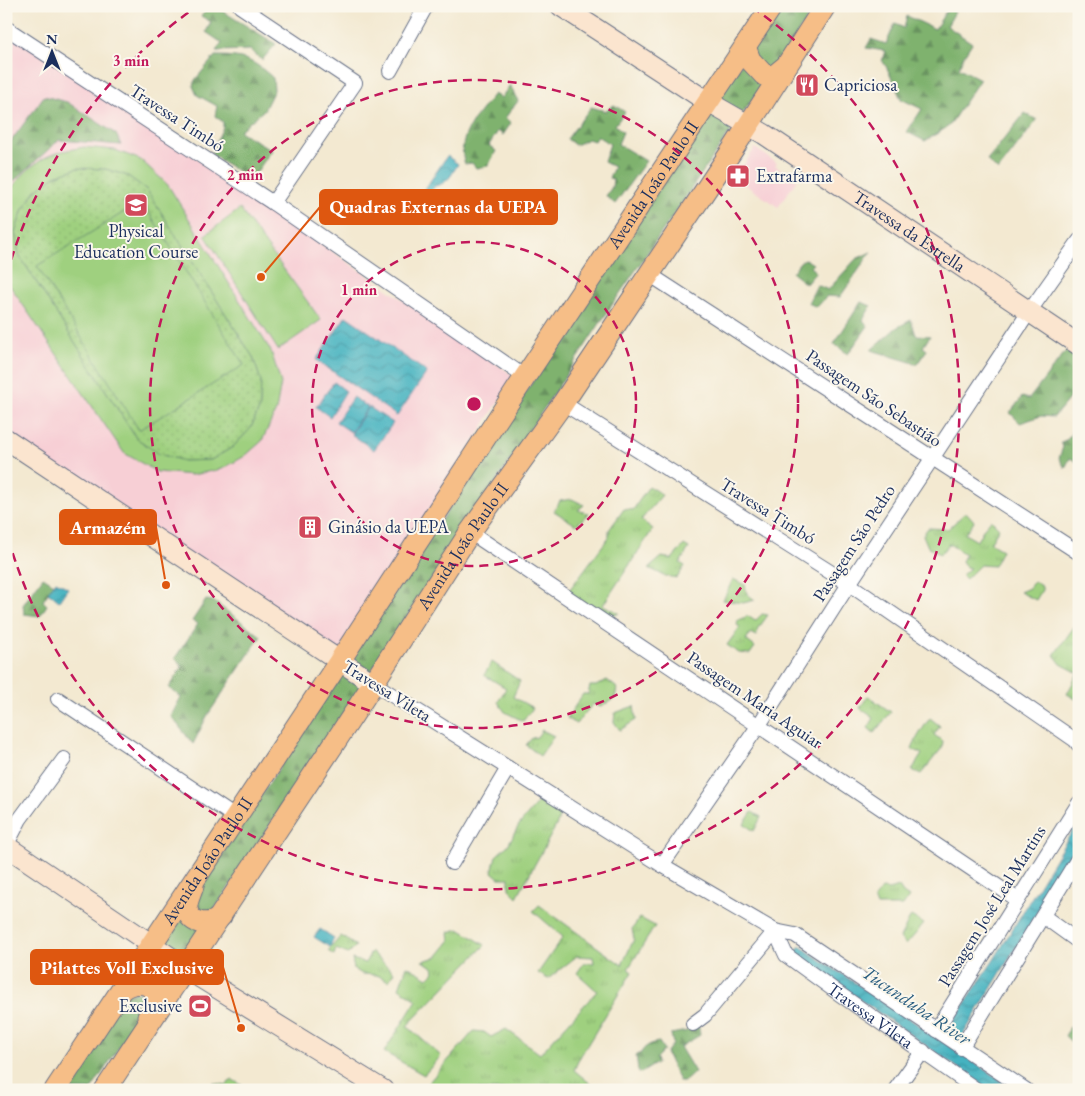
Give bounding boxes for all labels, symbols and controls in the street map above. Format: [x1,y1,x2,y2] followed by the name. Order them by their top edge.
[28,28,78,78] north arrow
[46,30,58,48] text: N
[113,51,150,70] text: 3 min
[794,72,820,98] restaurant icon: Capriciosa
[824,73,898,96] place label: Capriciosa
[125,78,229,157] street label: Travessa Timbó
[601,116,703,254] street label: Avenida João Paulo II
[725,163,751,189] pharmacy icon: Extrafarma
[756,164,833,187] place label: Extrafarma
[227,165,264,184] text: 2 min
[849,185,971,277] street label: Travessa da Estrella
[320,190,557,224] callout: Quadras Externas da UEPA
[123,192,149,218] school or university icon: Physical Education Course
[329,194,547,219] text: Quadras Externas da UEPA
[74,219,198,263] place label: Physical Education Course
[341,280,378,299] text: 1 min
[802,344,947,452] street label: Passagem São Sebastião
[465,395,483,413] centre of rings
[716,472,820,549] street label: Travessa Timbó
[411,477,513,615] street label: Avenida João Paulo II
[807,480,900,606] street label: Passagem São Pedro
[60,510,156,544] callout: Armazém
[297,514,323,540] building icon: Ginásio da UEPA
[69,515,147,540] text: Armazém
[328,515,450,538] place label: Ginásio da UEPA
[683,646,828,754] street label: Passagem Maria Aguiar
[339,654,437,727] street label: Travessa Vileta
[155,792,257,930] street label: Avenida João Paulo II
[933,821,1051,991] street label: Passagem José Leal Martins
[31,950,223,984] callout: Pilattes Voll Exclusive
[41,955,213,980] text: Pilattes Voll Exclusive
[857,960,977,1052] water label: Tucunduba River
[823,977,919,1054] street label: Travessa Vileta
[187,993,213,1019] sports icon: Exclusive
[119,994,182,1017] place label: Exclusive

